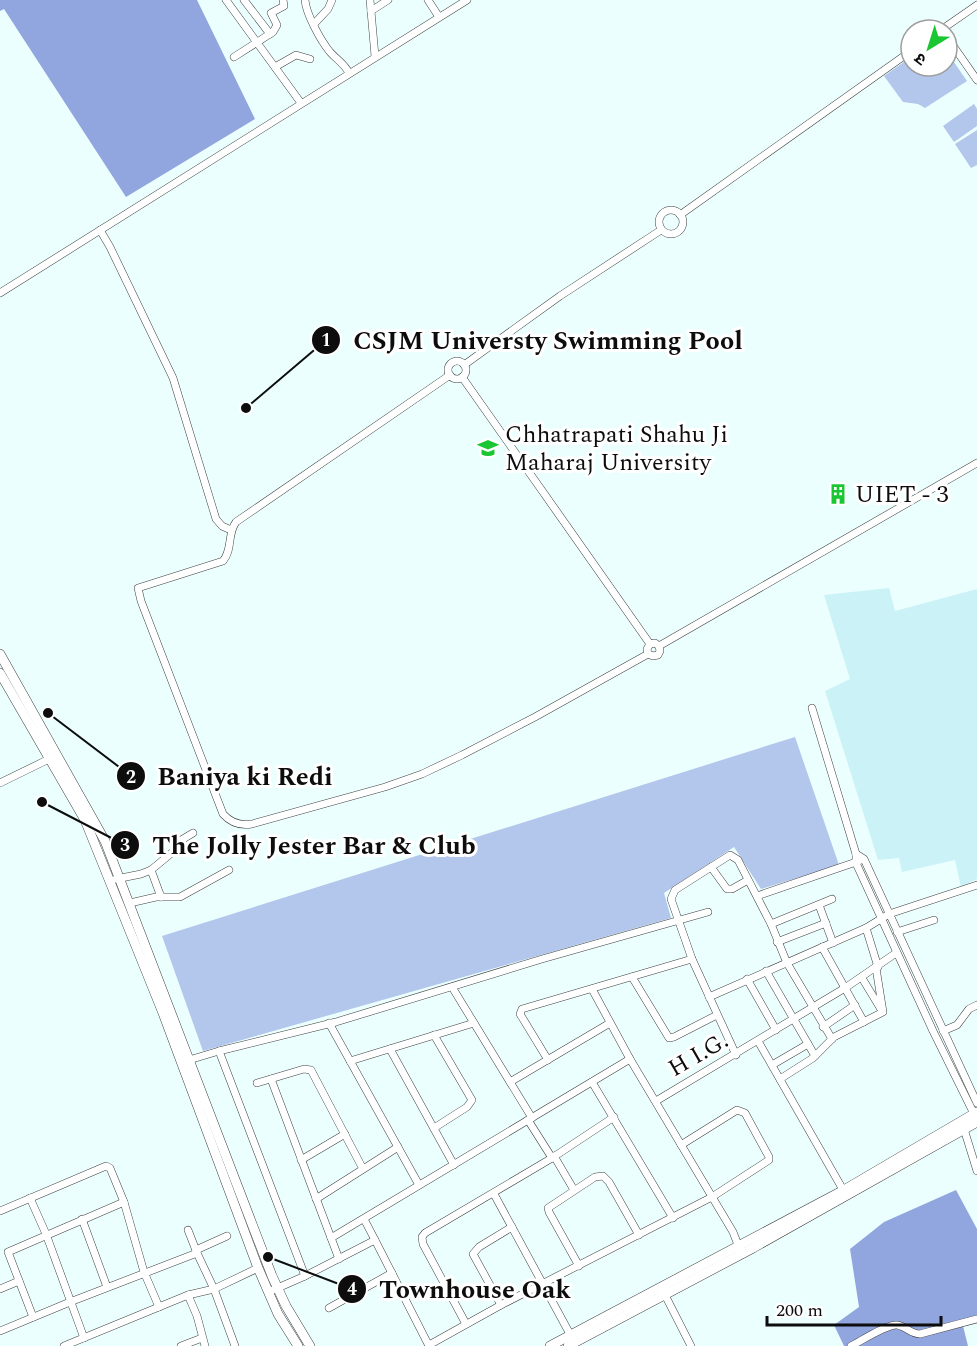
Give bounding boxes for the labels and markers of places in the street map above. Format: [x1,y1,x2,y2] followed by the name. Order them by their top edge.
[311,318,754,362] callout: CSJM Universty Swimming Pool
[505,417,728,481] place label: Chhatrapati Shahu Ji Maharaj University
[476,436,500,460] school or university icon: Chhatrapati Shahu Ji Maharaj University
[855,477,949,513] place label: UIET - 3
[826,482,850,506] building icon: UIET - 3
[116,754,345,798] callout: Baniya ki Redi
[110,823,488,867] callout: The Jolly Jester Bar & Club
[337,1267,583,1311] callout: Townhouse Oak

